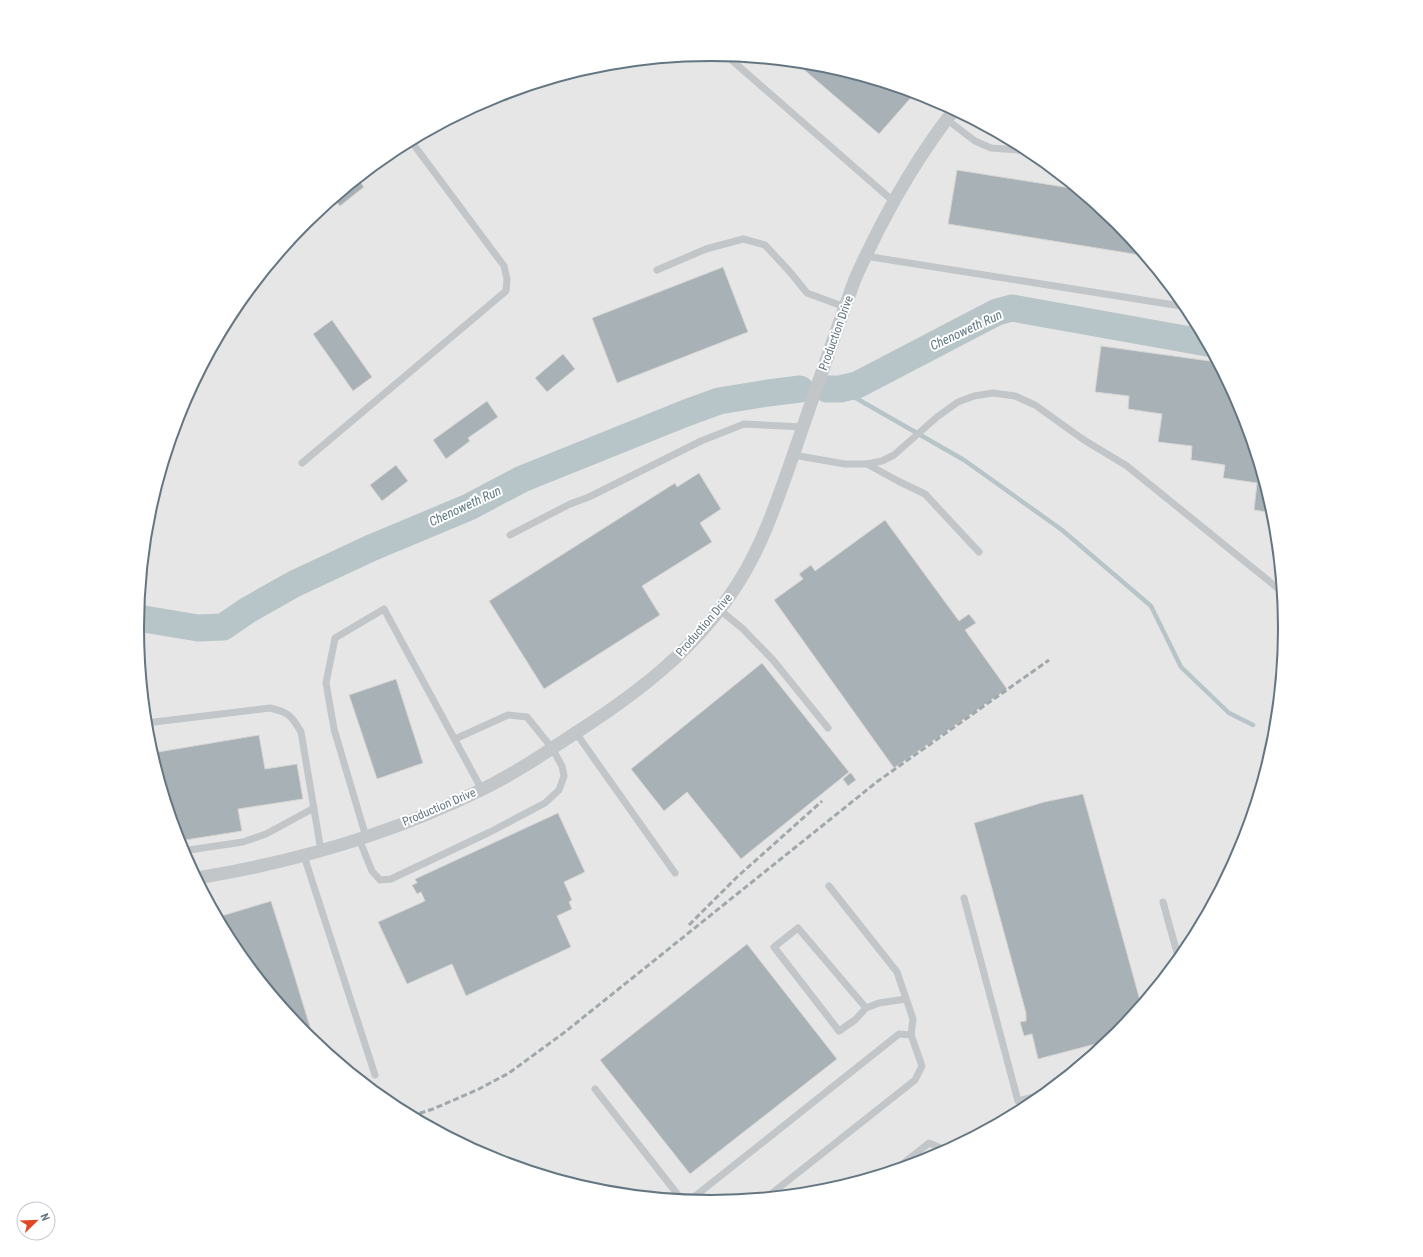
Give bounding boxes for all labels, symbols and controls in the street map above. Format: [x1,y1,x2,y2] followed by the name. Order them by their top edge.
[816,293,856,372] street label: Production Drive
[928,307,1004,353] water label: Chenoweth Run
[427,483,503,529] water label: Chenoweth Run
[673,591,735,659] street label: Production Drive
[400,785,478,829] street label: Production Drive
[16,1201,56,1241] north arrow
[37,1212,52,1223] text: N

